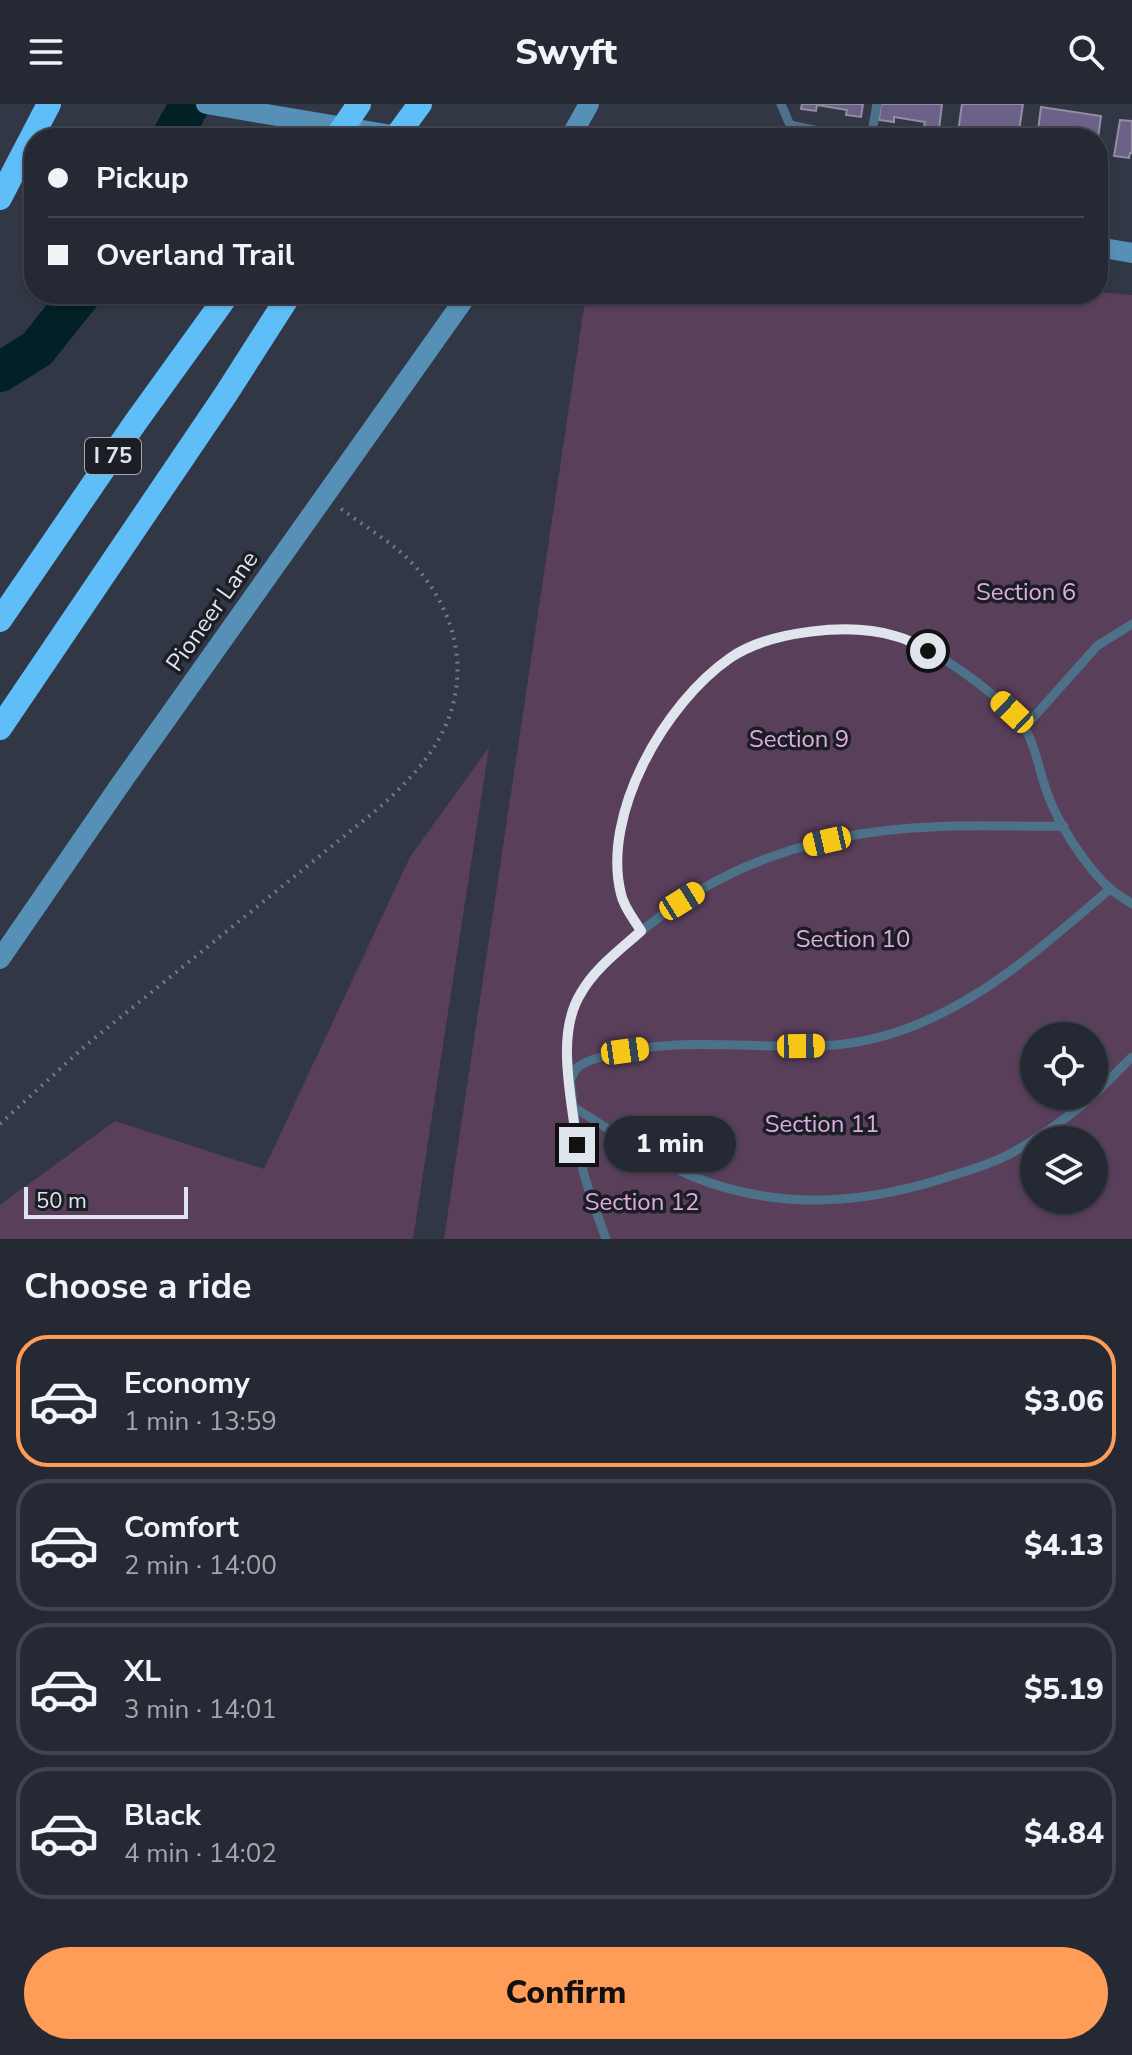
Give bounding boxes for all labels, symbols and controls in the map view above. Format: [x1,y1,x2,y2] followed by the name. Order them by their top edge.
[515,28,617,77] text: Swyft
[24,30,68,74] icon: menu
[1064,30,1108,74] icon: search
[96,158,189,199] text: Pickup
[96,235,294,276] text: Overland Trail
[85,438,141,474] road number: I 75
[159,544,265,678] street label: Pioneer Lane
[976,576,1076,608] park label: Section 6
[910,633,946,669] route start
[986,687,1038,737] car
[749,723,849,755] park label: Section 9
[801,824,853,858] car
[655,878,709,924] car
[796,923,910,955] park label: Section 10
[1020,1022,1108,1214] map controls
[1020,1022,1108,1110] button: locate
[777,1034,825,1058] car
[600,1036,650,1066] car
[765,1108,879,1140] park label: Section 11
[605,1117,737,1173] callout: 1 min
[636,1126,704,1161] text: 1 min
[1020,1126,1108,1214] button: layers
[559,1127,595,1163] route end
[24,1183,188,1219] scale bar
[36,1186,87,1216] text: 50 m
[585,1186,699,1218] park label: Section 12
[24,1262,252,1311] text: Choose a ride
[124,1363,250,1404] text: Economy
[28,1365,100,1437] icon: car
[1024,1381,1104,1422] text: $3.06
[124,1404,277,1439] text: 1 min · 13:59
[124,1507,239,1548] text: Comfort
[28,1509,100,1581] icon: car
[1024,1525,1104,1566] text: $4.13
[124,1548,277,1583] text: 2 min · 14:00
[124,1651,161,1692] text: XL
[28,1653,100,1725] icon: car
[1024,1669,1104,1710] text: $5.19
[124,1692,277,1727] text: 3 min · 14:01
[124,1795,201,1836] text: Black
[28,1797,100,1869] icon: car
[1024,1813,1104,1854] text: $4.84
[124,1836,277,1871] text: 4 min · 14:02
[24,1947,1108,2039] button: Confirm

